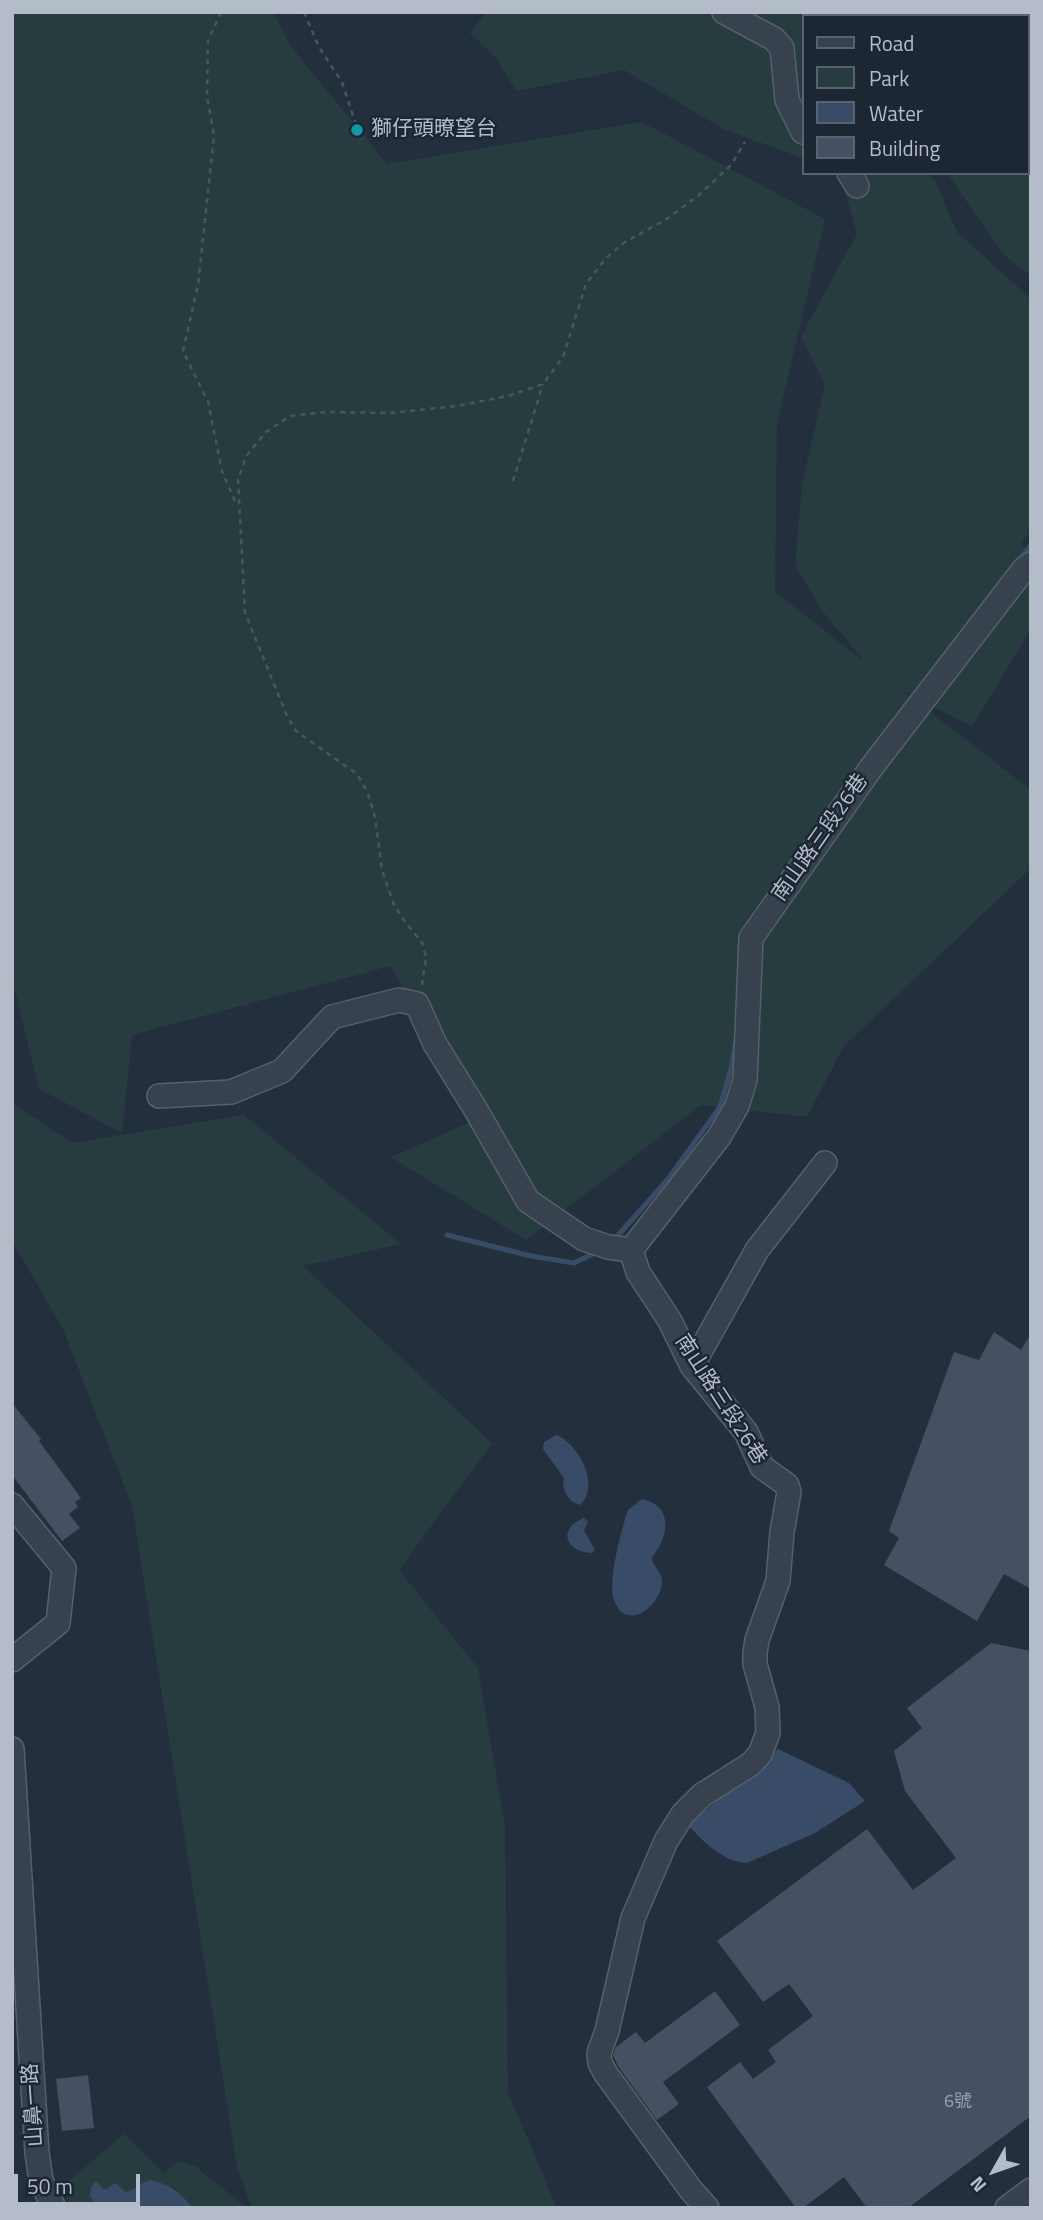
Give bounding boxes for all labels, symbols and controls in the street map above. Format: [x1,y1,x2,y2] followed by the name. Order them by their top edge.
[802,14,1029,175] legend
[869,27,914,59] text: Road
[869,62,909,94] text: Park
[869,97,923,129] text: Water
[371,117,497,143] place label: 獅仔頭暸望台
[349,122,365,138] marker: 獅仔頭暸望台
[869,132,940,164] text: Building
[768,770,874,906] street label: 南山路三段26巷
[669,1330,771,1470] street label: 南山路三段26巷
[19,2062,49,2148] street label: 山鼻一路
[944,2092,972,2114] house number: 6號
[959,2136,1029,2206] north arrow
[18,2160,144,2204] scale bar
[27,2170,73,2202] text: 50 m
[962,2170,993,2199] text: N

